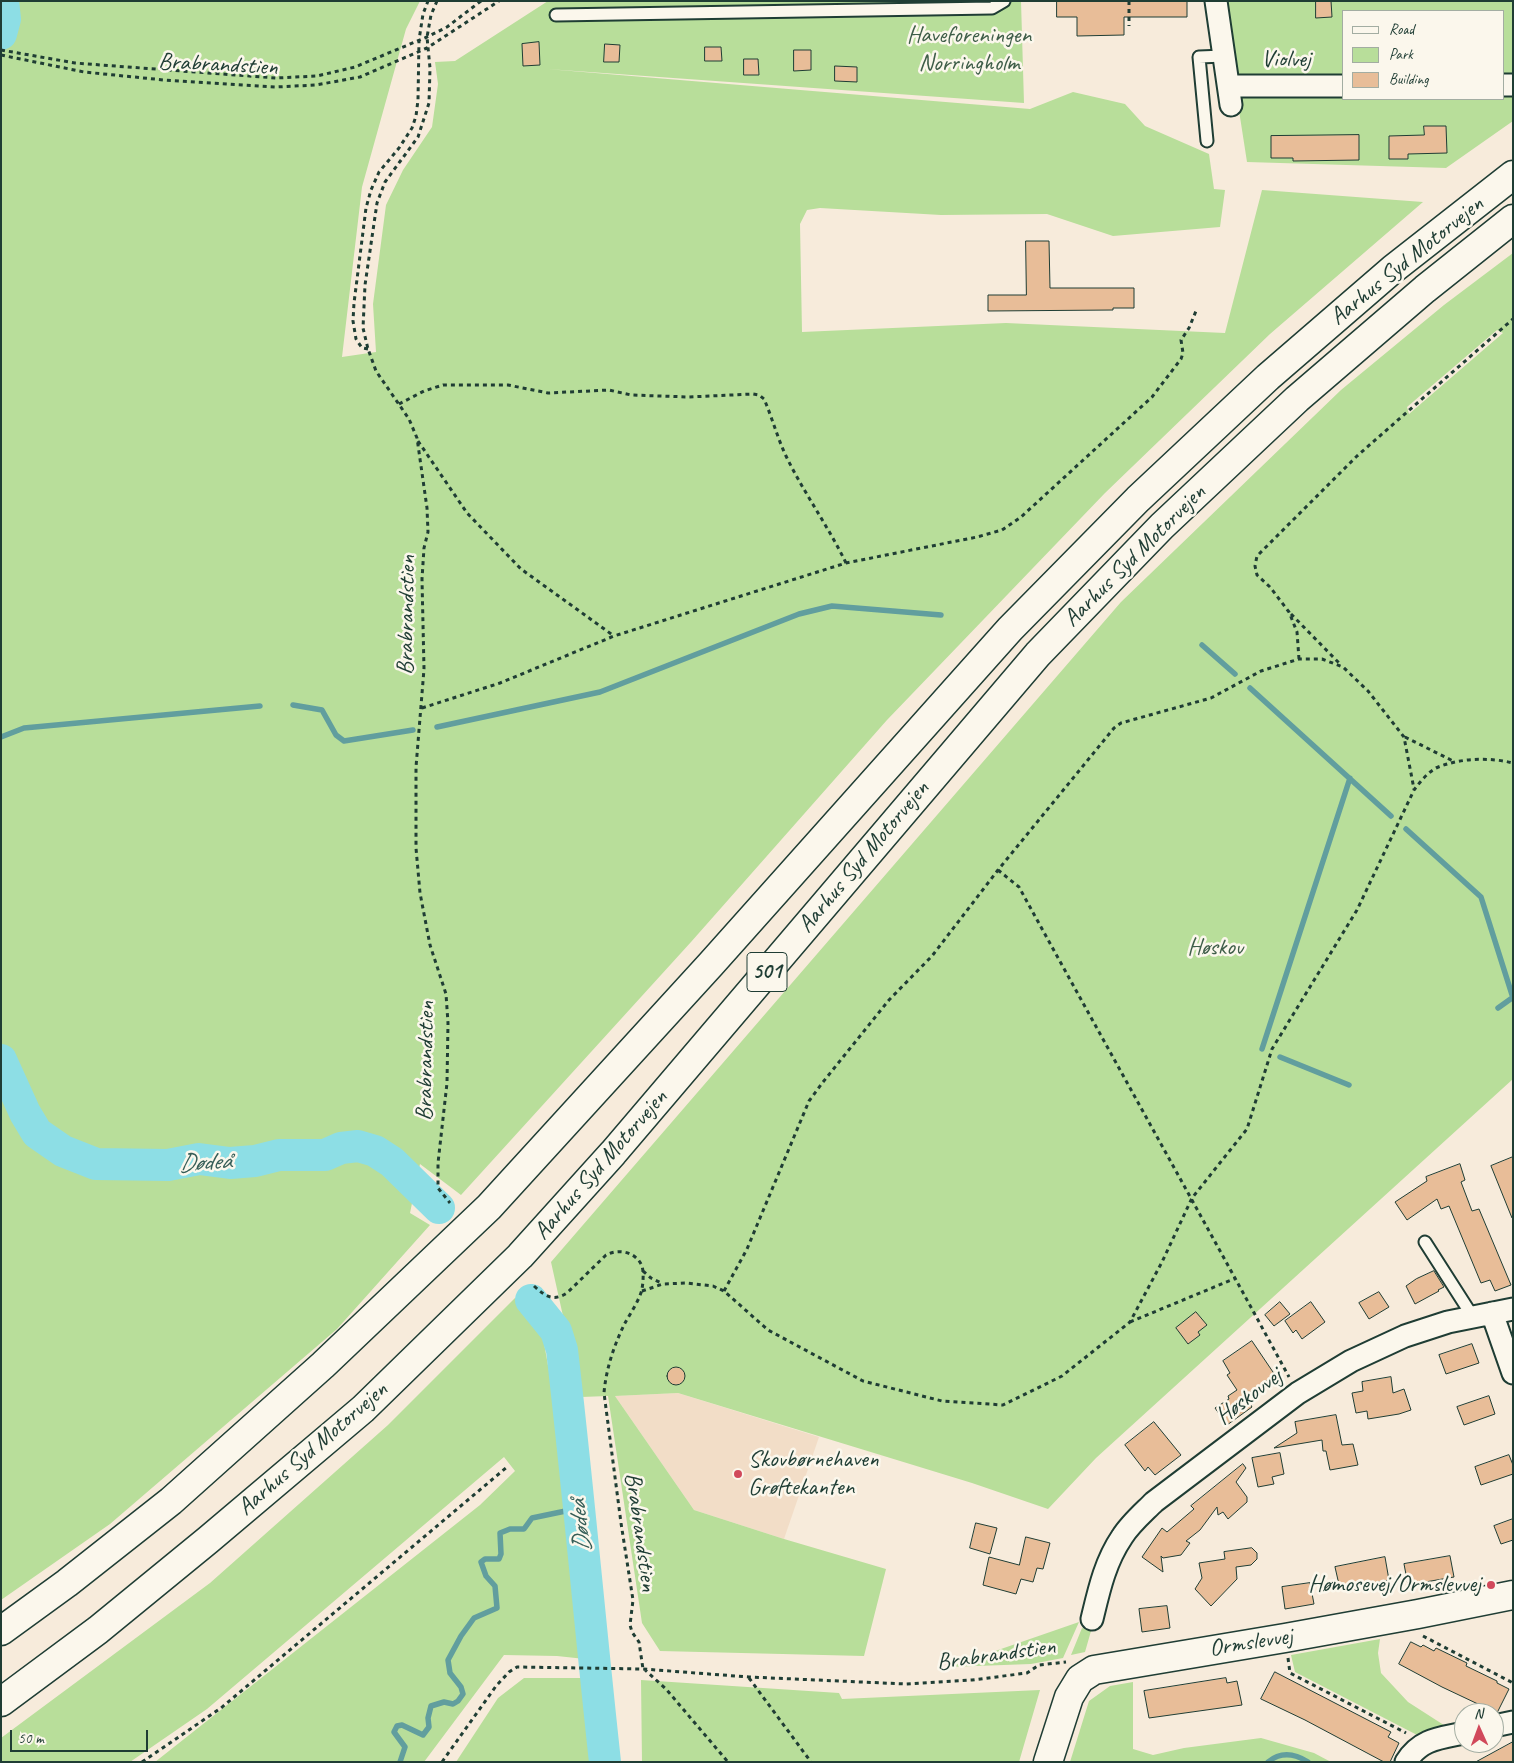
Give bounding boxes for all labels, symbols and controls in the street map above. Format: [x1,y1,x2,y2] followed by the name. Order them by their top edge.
[1342,10,1504,100] legend
[1389,20,1414,39] text: Road
[907,22,1031,78] park label: Haveforeningen Norringholm
[1389,45,1413,64] text: Park
[1261,46,1311,74] street label: Violvej
[158,47,278,83] street label: Brabrandstien
[1389,70,1428,89] text: Building
[1324,190,1490,332] street label: Aarhus Syd Motorvejen
[1058,479,1212,633] street label: Aarhus Syd Motorvejen
[392,555,422,675] street label: Brabrandstien
[792,775,936,939] street label: Aarhus Syd Motorvejen
[1187,934,1243,962] park label: Høskov
[747,952,787,992] road number: 501
[411,1001,441,1121] street label: Brabrandstien
[528,1084,674,1246] street label: Aarhus Syd Motorvejen
[178,1147,232,1179] water label: Dødeå
[1210,1363,1288,1431] street label: Høskovvej
[232,1376,394,1522] street label: Aarhus Syd Motorvejen
[748,1446,879,1502] place label: Skovbørnehaven Grøftekanten
[732,1468,744,1480] marker: Skovbørnehaven Grøftekanten
[617,1471,663,1593] street label: Brabrandstien
[563,1498,599,1554] water label: Dødeå
[1308,1571,1481,1599] place label: Hømosevej/Ormslevvej
[1485,1579,1497,1591] marker: Hømosevej/Ormslevvej
[1207,1622,1295,1664] street label: Ormslevvej
[935,1632,1057,1678] street label: Brabrandstien
[1454,1703,1504,1753] north arrow
[1474,1705,1483,1722] text: N
[12,1720,150,1752] scale bar
[18,1729,44,1748] text: 50 m

